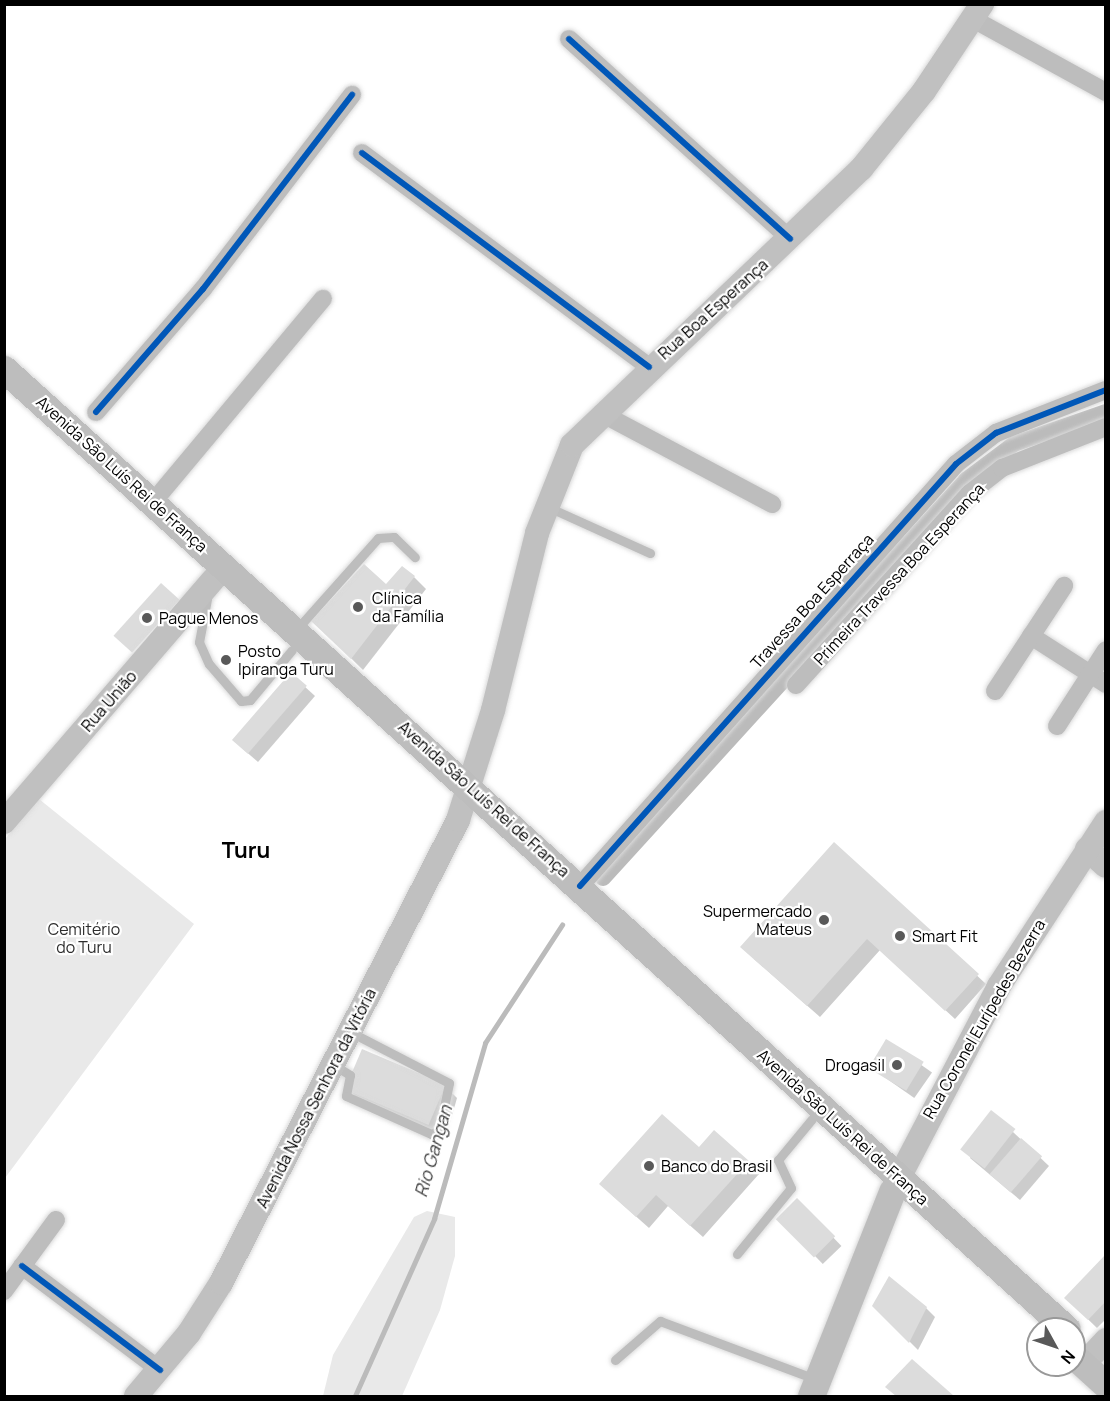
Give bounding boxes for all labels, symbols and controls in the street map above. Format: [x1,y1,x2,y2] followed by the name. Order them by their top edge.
[654,255,772,363] street label: Rua Boa Esperança
[32,392,212,556] street label: Avenida São Luís Rei de França
[810,479,988,669] street label: Primeira Travessa Boa Esperança
[747,530,877,672] street label: Travessa Boa Esperraça
[372,588,444,626] place label: Clínica da Família
[349,598,367,616] marker: Clínica da Família
[159,608,259,628] place label: Pague Menos
[140,611,154,625] marker: Pague Menos
[238,641,334,679] place label: Posto Ipiranga Turu
[219,653,233,667] marker: Posto Ipiranga Turu
[77,667,141,735] street label: Rua União
[394,717,574,881] street label: Avenida São Luís Rei de França
[222,838,270,864] district label: Turu
[703,901,812,939] place label: Supermercado Mateus
[817,913,831,927] marker: Supermercado Mateus
[919,916,1049,1122] street label: Rua Coronel Eurípedes Bezerra
[48,919,120,957] park label: Cemitério do Turu
[912,926,978,946] place label: Smart Fit
[893,929,907,943] marker: Smart Fit
[252,985,380,1211] street label: Avenida Nossa Senhora da Vitória
[753,1045,933,1209] street label: Avenida São Luís Rei de França
[825,1055,885,1075] place label: Drogasil
[890,1058,904,1072] marker: Drogasil
[410,1103,456,1199] water label: Rio Gangan
[661,1156,773,1176] place label: Banco do Brasil
[642,1159,656,1173] marker: Banco do Brasil
[1026,1317,1086,1377] north arrow
[1056,1346,1080,1369] text: N

